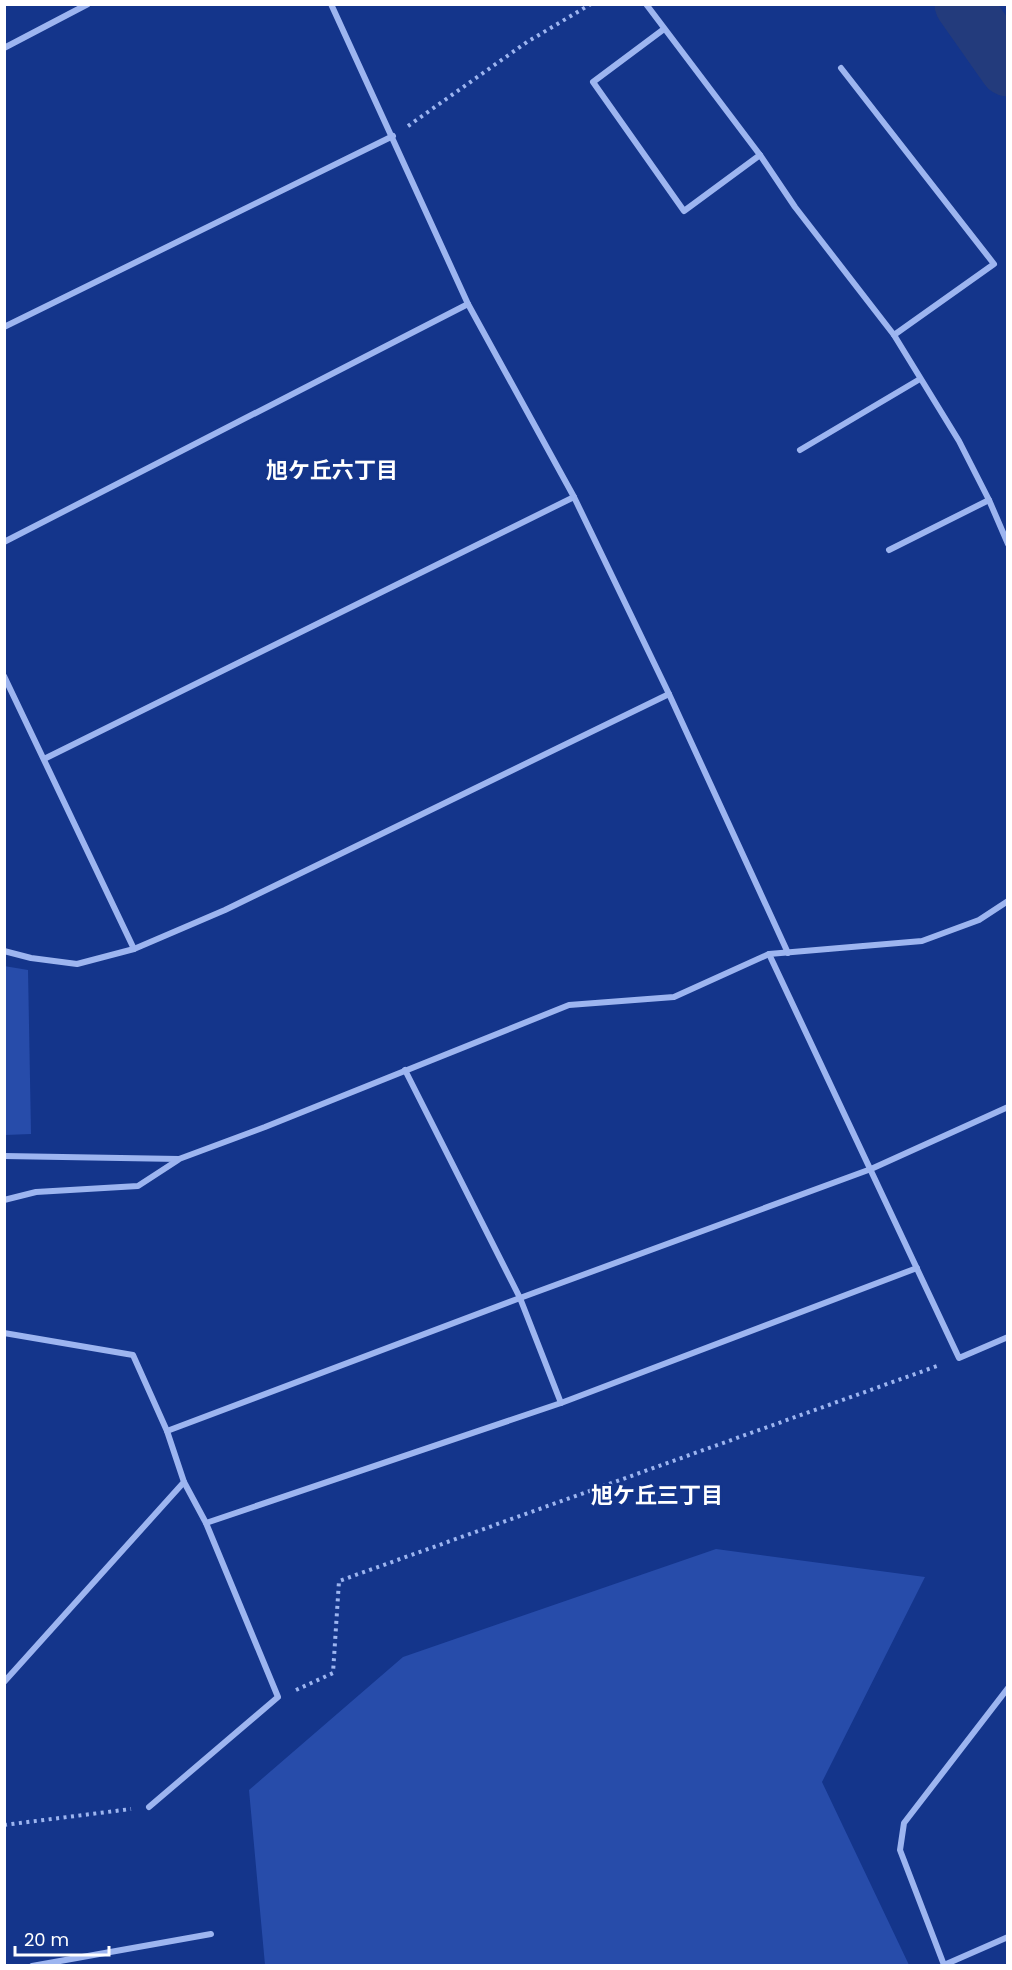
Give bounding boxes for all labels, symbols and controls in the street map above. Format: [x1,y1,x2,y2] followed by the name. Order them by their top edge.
[266,455,398,486] district label: 旭ケ丘六丁目
[591,1480,723,1511] district label: 旭ケ丘三丁目
[15,1919,110,1957] scale bar
[24,1927,69,1952] text: 20 m

